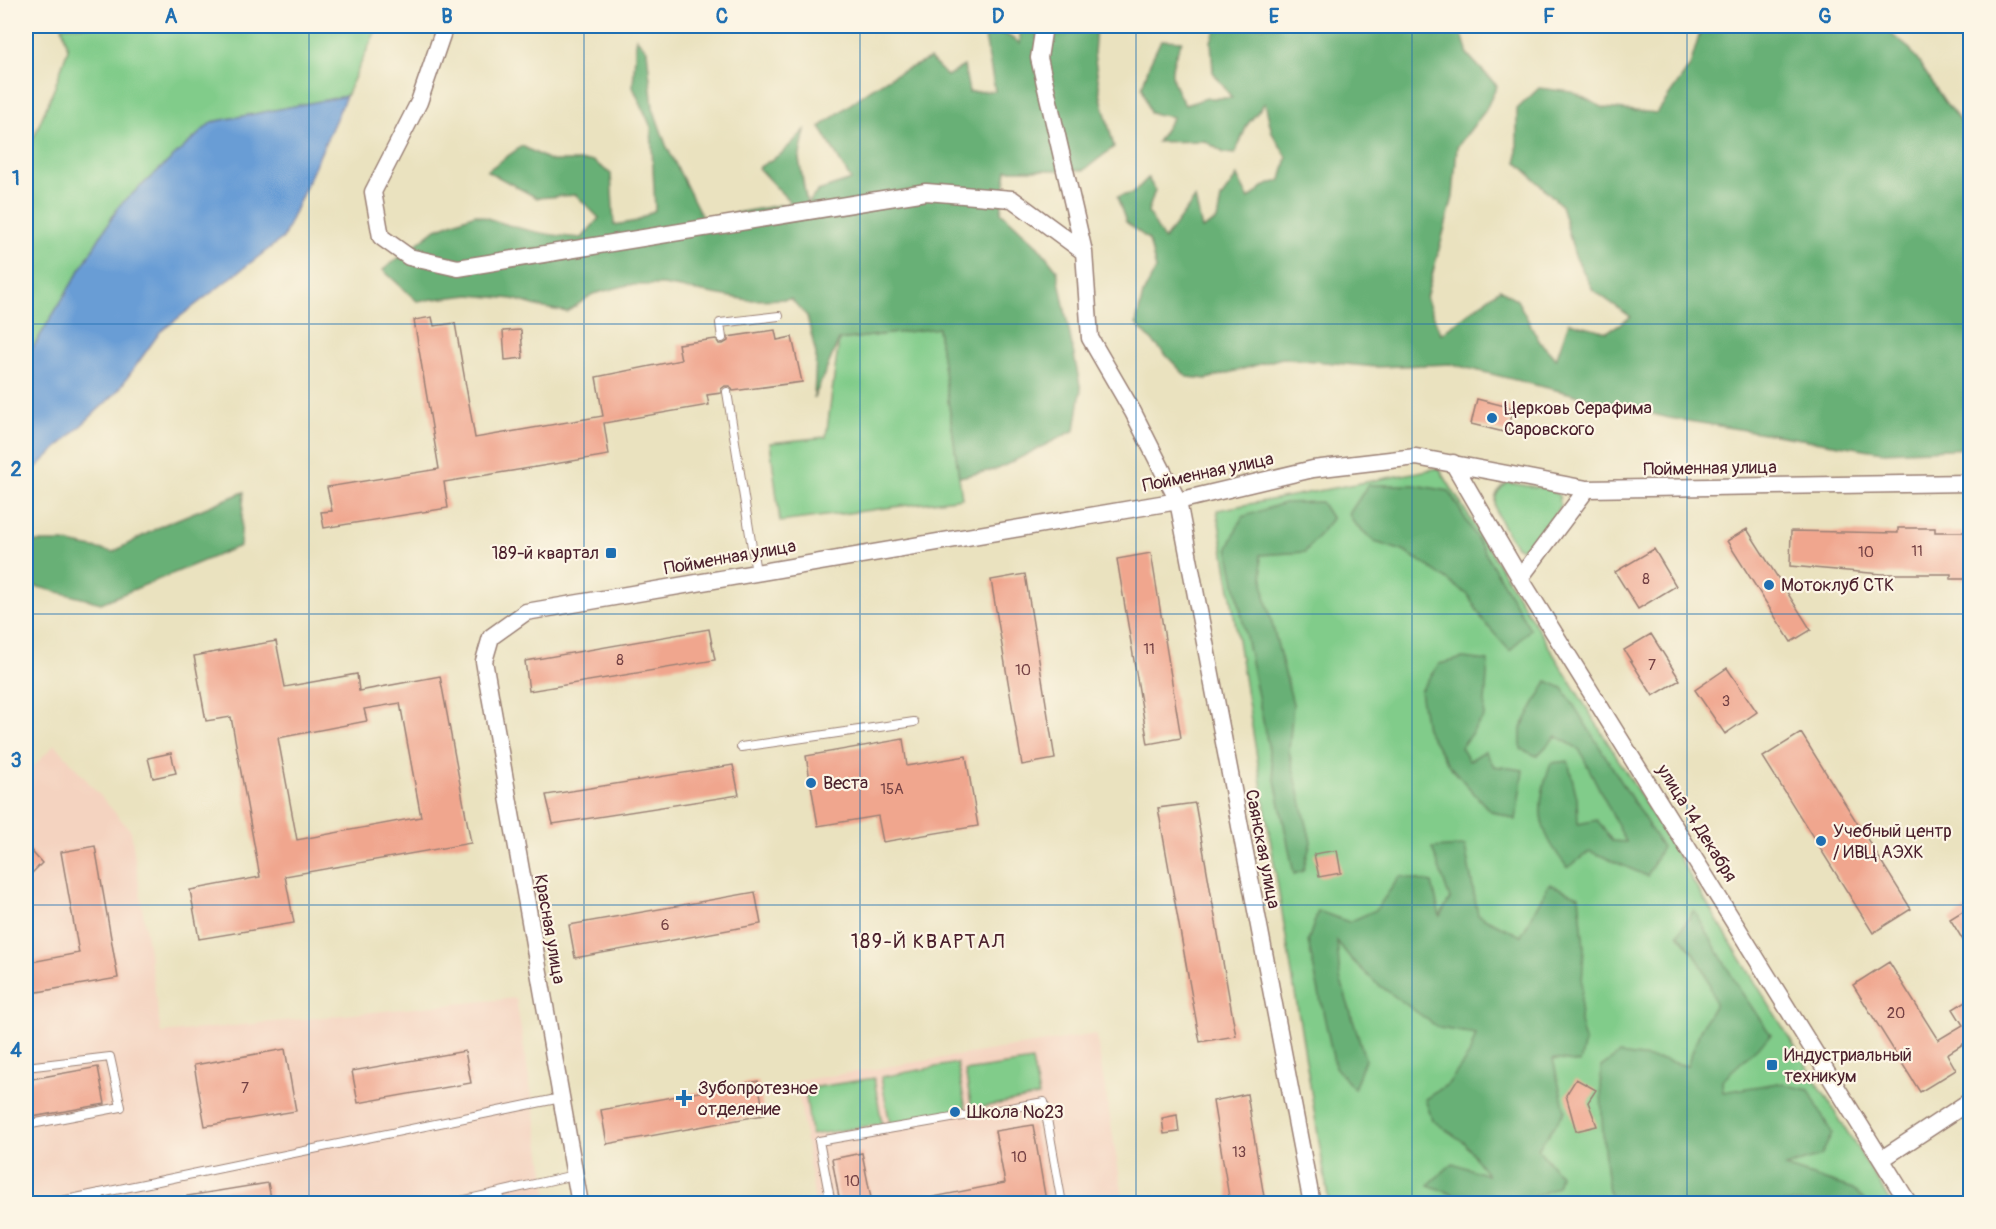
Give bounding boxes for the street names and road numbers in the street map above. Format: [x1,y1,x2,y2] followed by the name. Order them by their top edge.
[1140,447,1276,498] street label: Пойменная улица
[1643,456,1777,481] street label: Пойменная улица
[662,535,798,580] street label: Пойменная улица
[1651,759,1742,886] street label: улица 14 Декабря
[1240,788,1285,911] street label: Саянская улица
[529,872,570,986] street label: Красная улица

